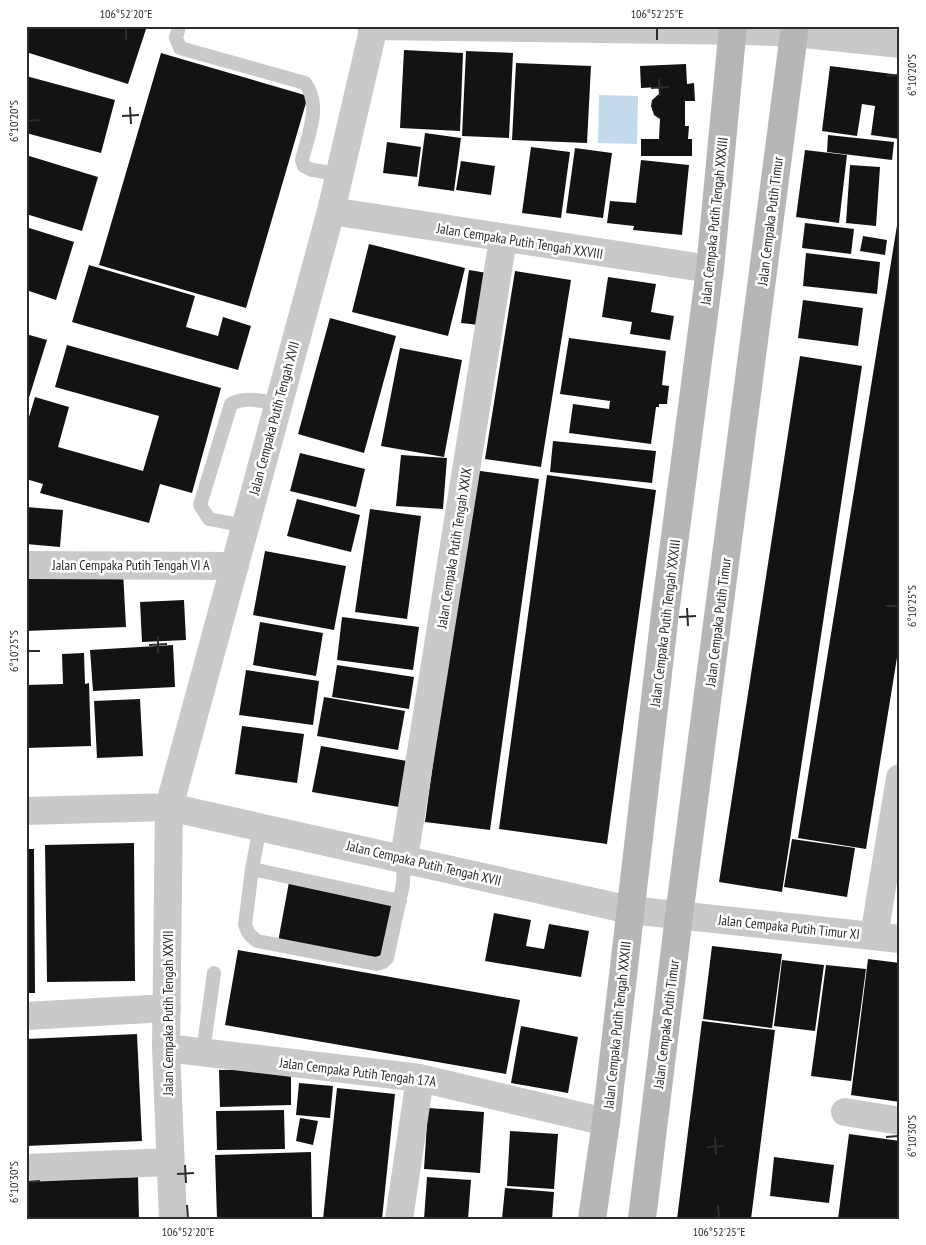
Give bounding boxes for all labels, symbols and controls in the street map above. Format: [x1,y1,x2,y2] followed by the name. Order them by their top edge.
[100,6,152,21] text: 106°52'20"E
[631,6,683,21] text: 106°52'25"E
[904,54,919,96] text: 6°10'20"S
[6,100,21,142] text: 6°10'20"S
[696,136,732,307] street label: Jalan Cempaka Putih Tengah XXXIII
[753,155,787,287] street label: Jalan Cempaka Putih Timur
[435,219,604,263] street label: Jalan Cempaka Putih Tengah XXVIII
[245,339,303,498] street label: Jalan Cempaka Putih Tengah XVII
[432,466,476,631] street label: Jalan Cempaka Putih Tengah XXIX
[646,538,684,709] street label: Jalan Cempaka Putih Tengah XXXIII
[51,556,210,574] street label: Jalan Cempaka Putih Tengah VI A
[701,556,735,688] street label: Jalan Cempaka Putih Timur
[904,585,919,627] text: 6°10'25"S
[6,630,21,672] text: 6°10'25"S
[344,836,503,890] street label: Jalan Cempaka Putih Tengah XVII
[716,911,861,943] street label: Jalan Cempaka Putih Timur XI
[159,931,177,1096] street label: Jalan Cempaka Putih Tengah XXVII
[599,940,635,1111] street label: Jalan Cempaka Putih Tengah XXXIII
[649,958,683,1090] street label: Jalan Cempaka Putih Timur
[278,1053,438,1091] street label: Jalan Cempaka Putih Tengah 17A
[904,1115,919,1157] text: 6°10'30"S
[6,1161,21,1203] text: 6°10'30"S
[162,1224,214,1239] text: 106°52'20"E
[693,1224,745,1239] text: 106°52'25"E

